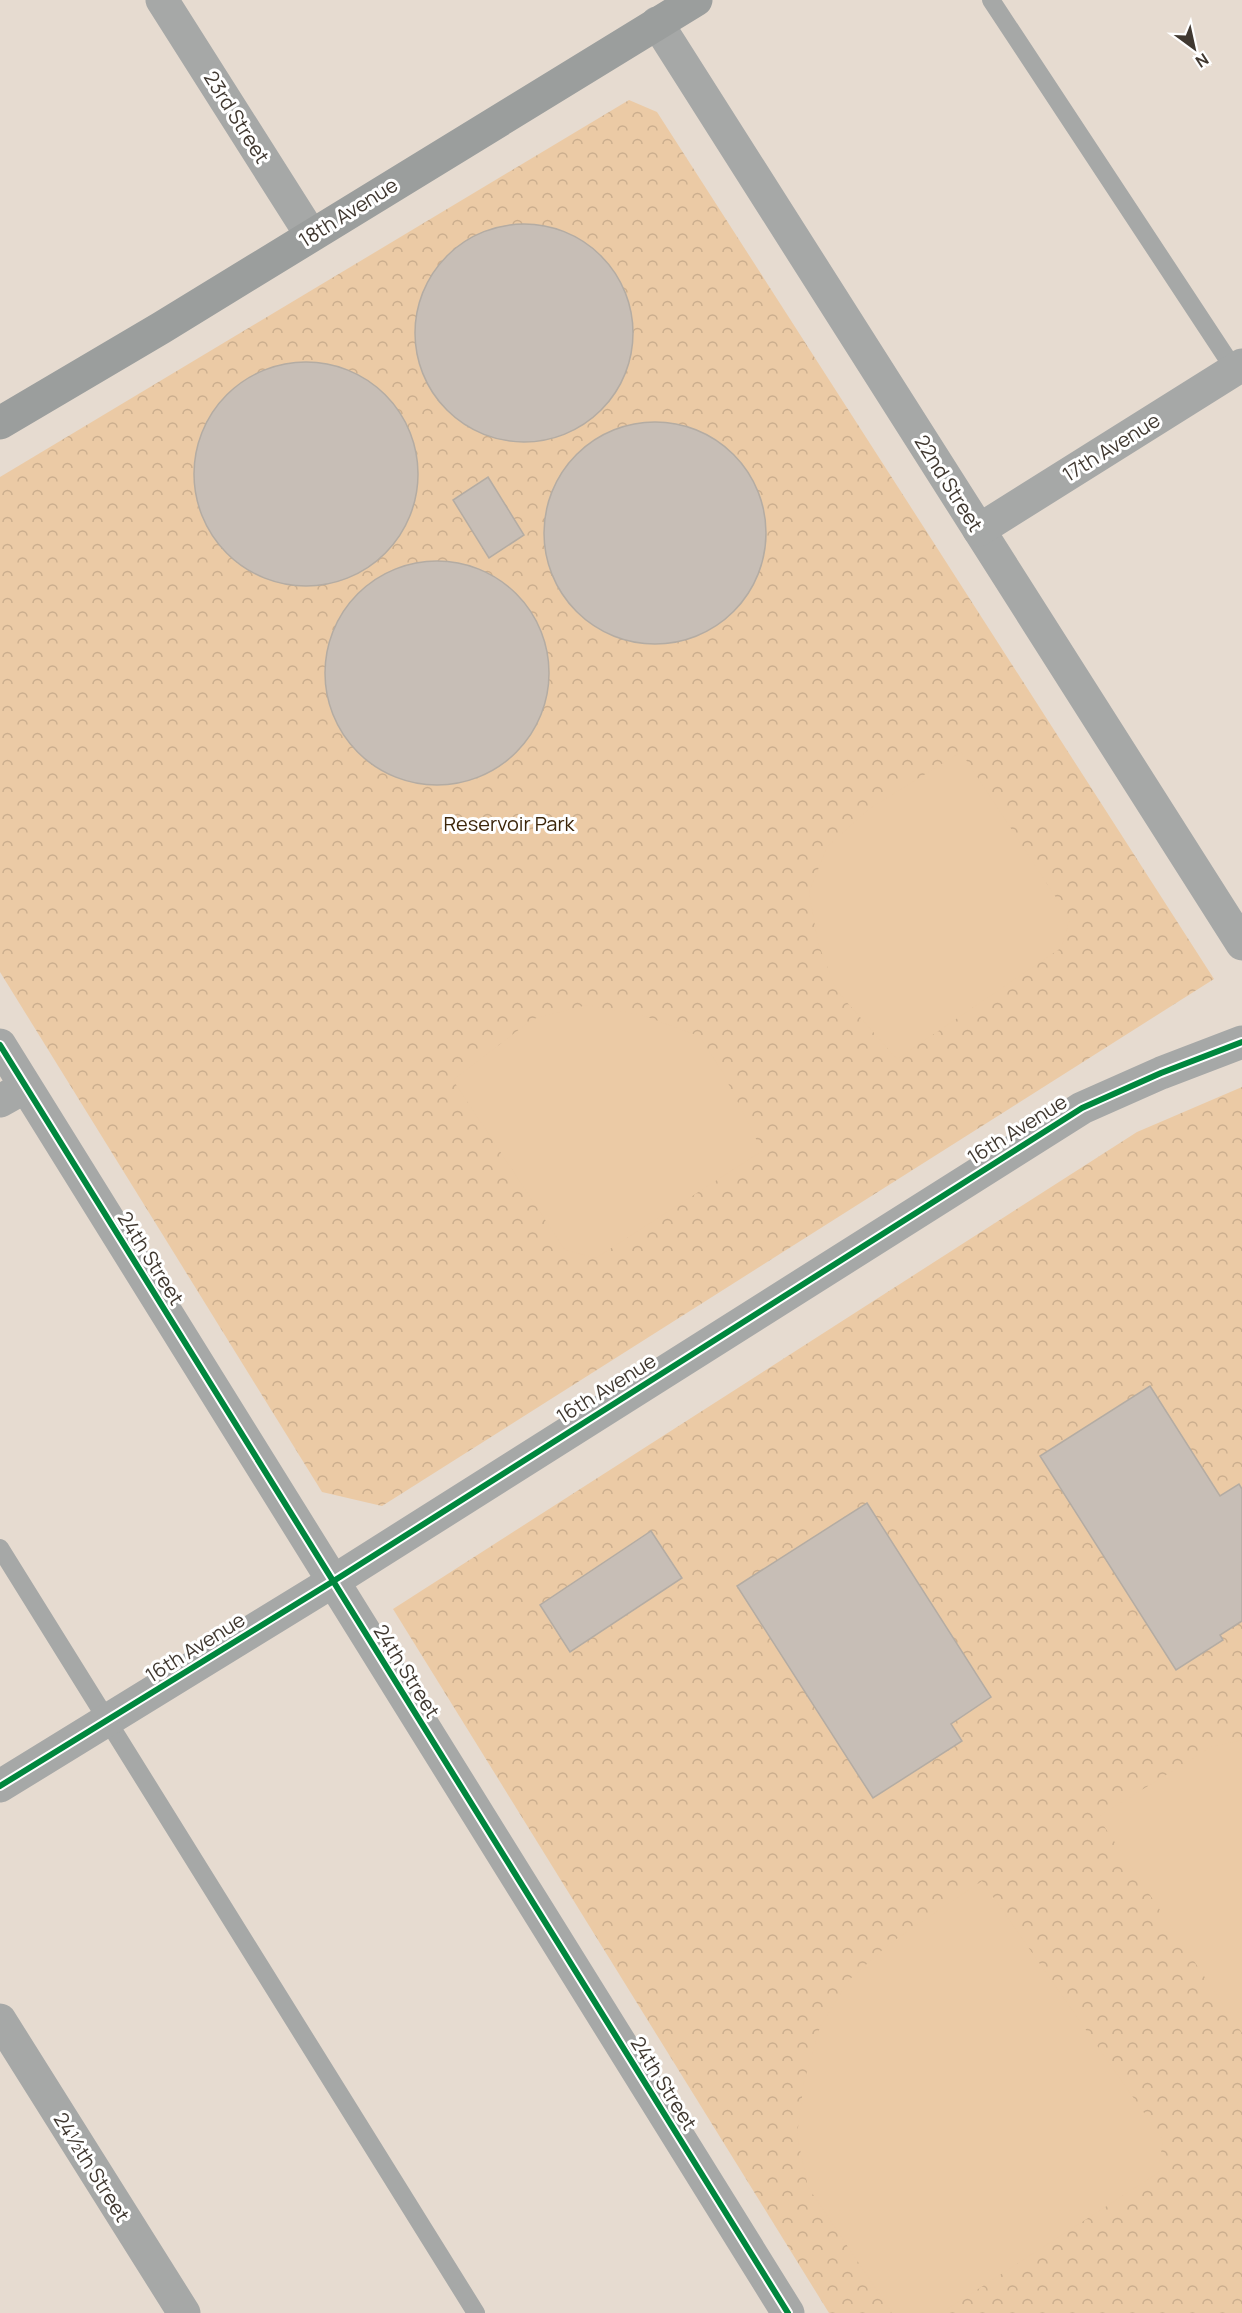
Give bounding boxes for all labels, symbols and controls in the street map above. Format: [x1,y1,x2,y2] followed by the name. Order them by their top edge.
[1164,18,1224,78] north arrow
[1191,48,1213,73] text: N
[198,66,276,168] street label: 23rd Street
[293,171,403,253] street label: 18th Avenue
[1057,406,1165,488] street label: 17th Avenue
[909,430,989,536] street label: 22nd Street
[443,810,576,837] park label: Reservoir Park
[962,1088,1072,1170] street label: 16th Avenue
[112,1206,190,1310] street label: 24th Street
[551,1347,661,1429] street label: 16th Avenue
[140,1606,250,1688] street label: 16th Avenue
[368,1619,446,1723] street label: 24th Street
[625,2031,703,2135] street label: 24th Street
[48,2107,136,2227] street label: 24½th Street

